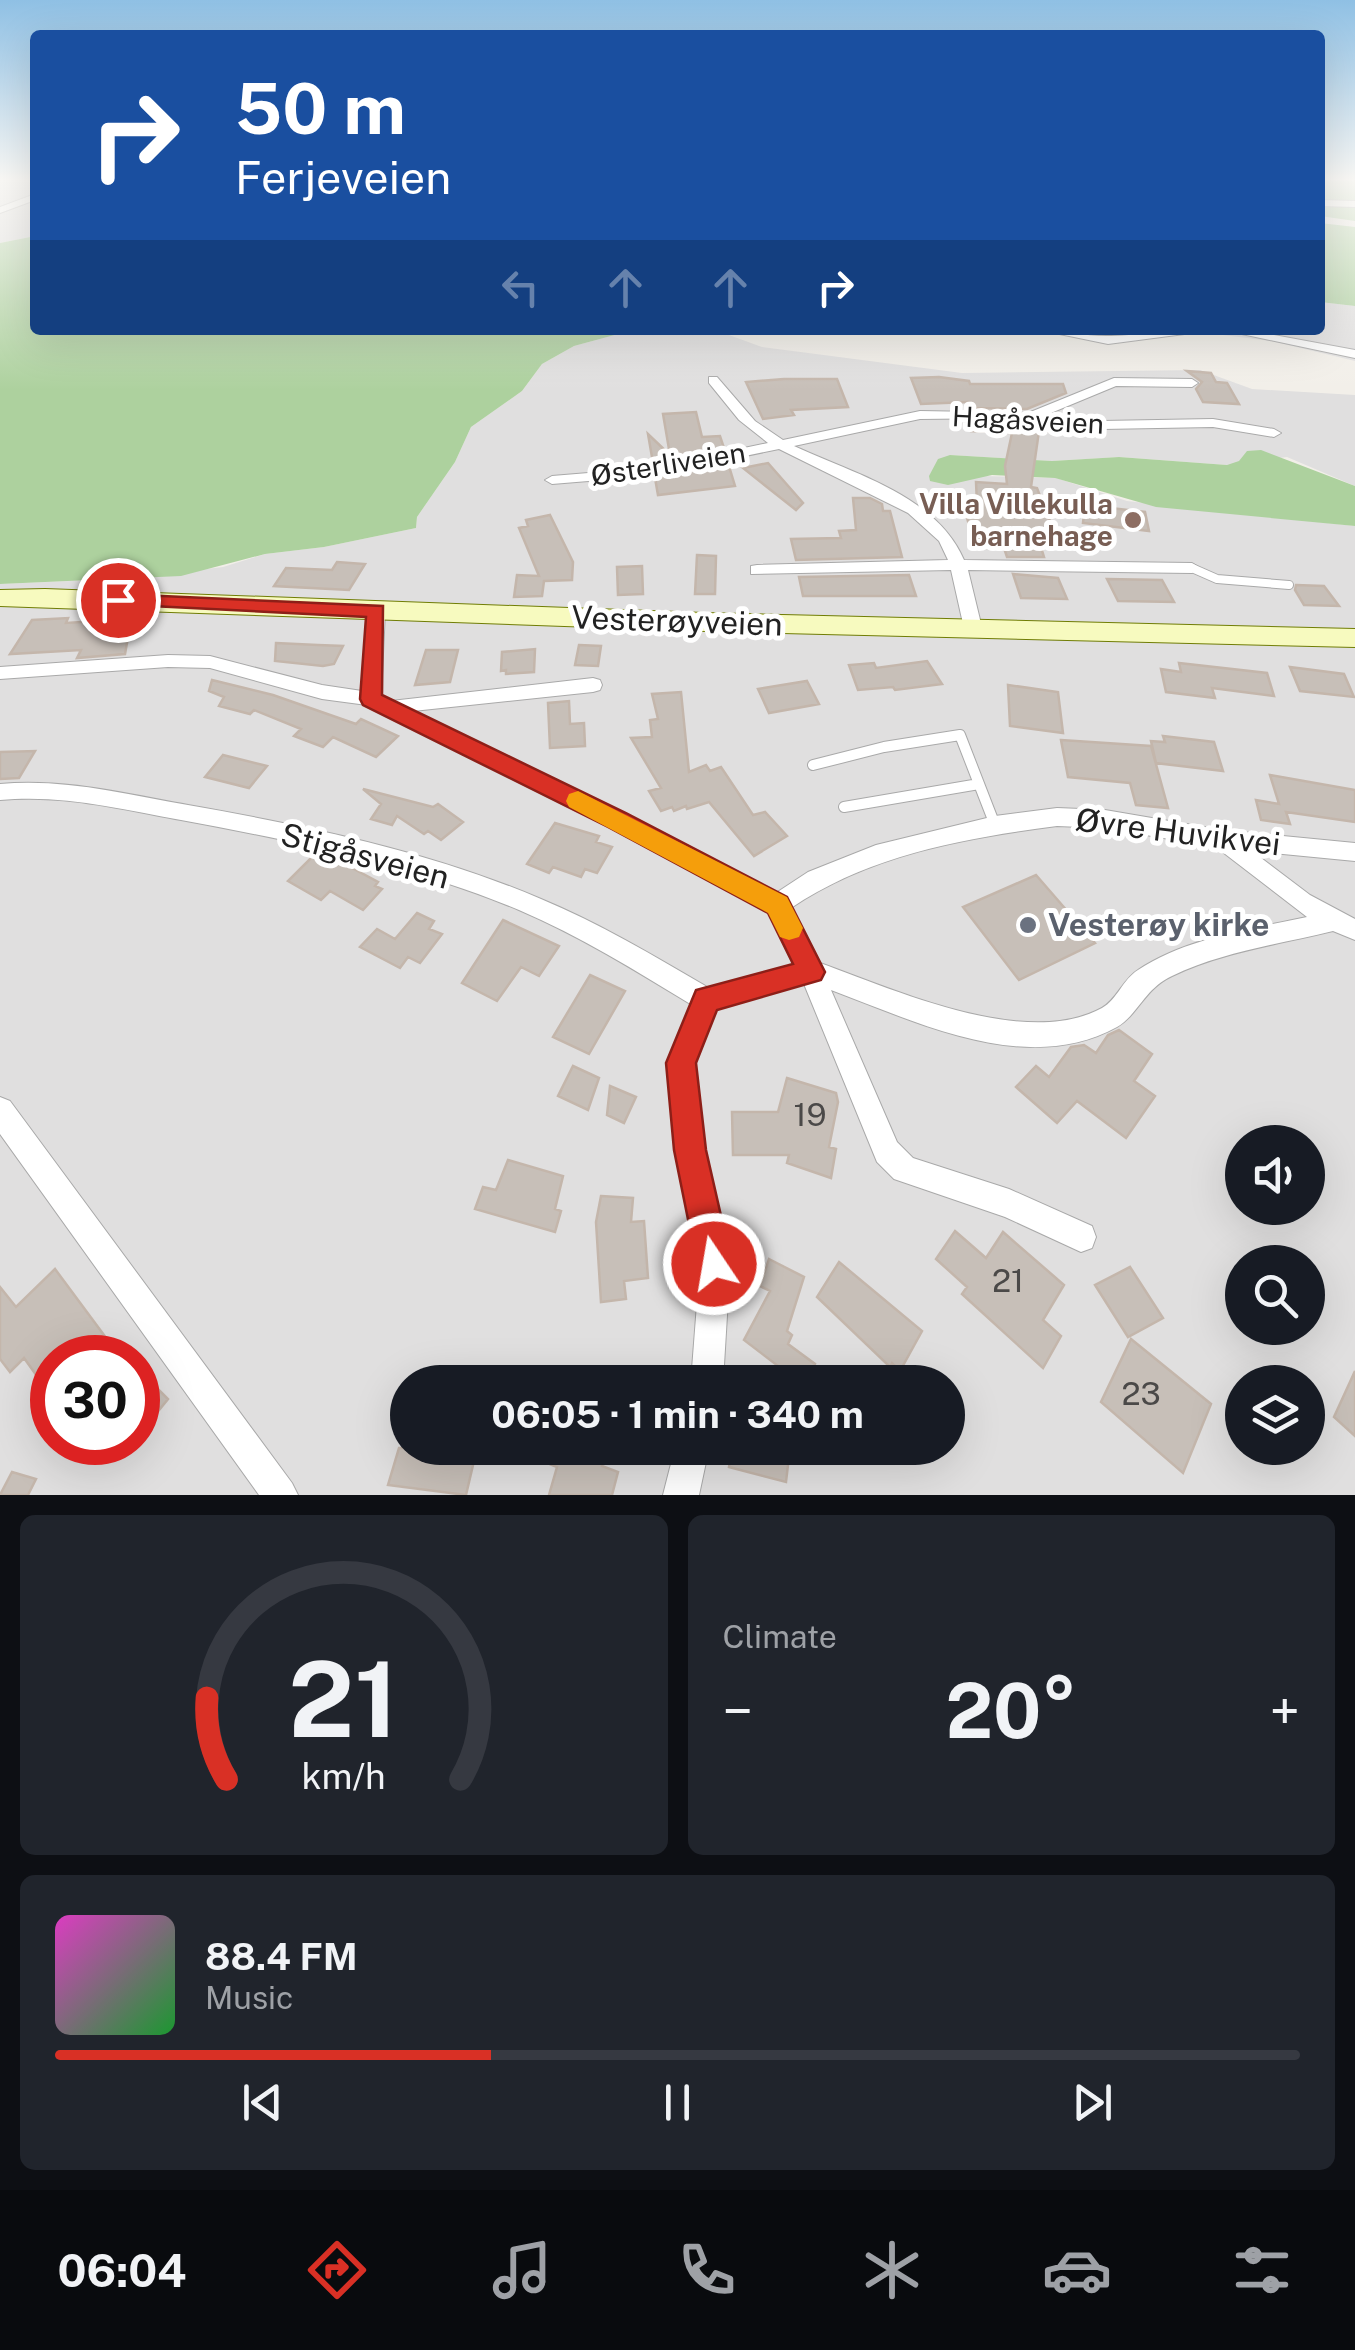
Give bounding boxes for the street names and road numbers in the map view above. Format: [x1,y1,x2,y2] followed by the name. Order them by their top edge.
[951,399,1105,440] street label: Hagåsveien
[588,435,748,492] street label: Østerliveien
[571,598,783,643] street label: Vesterøyveien
[1074,801,1282,862] street label: Øvre Huvikvei
[277,815,453,896] street label: Stigåsveien

